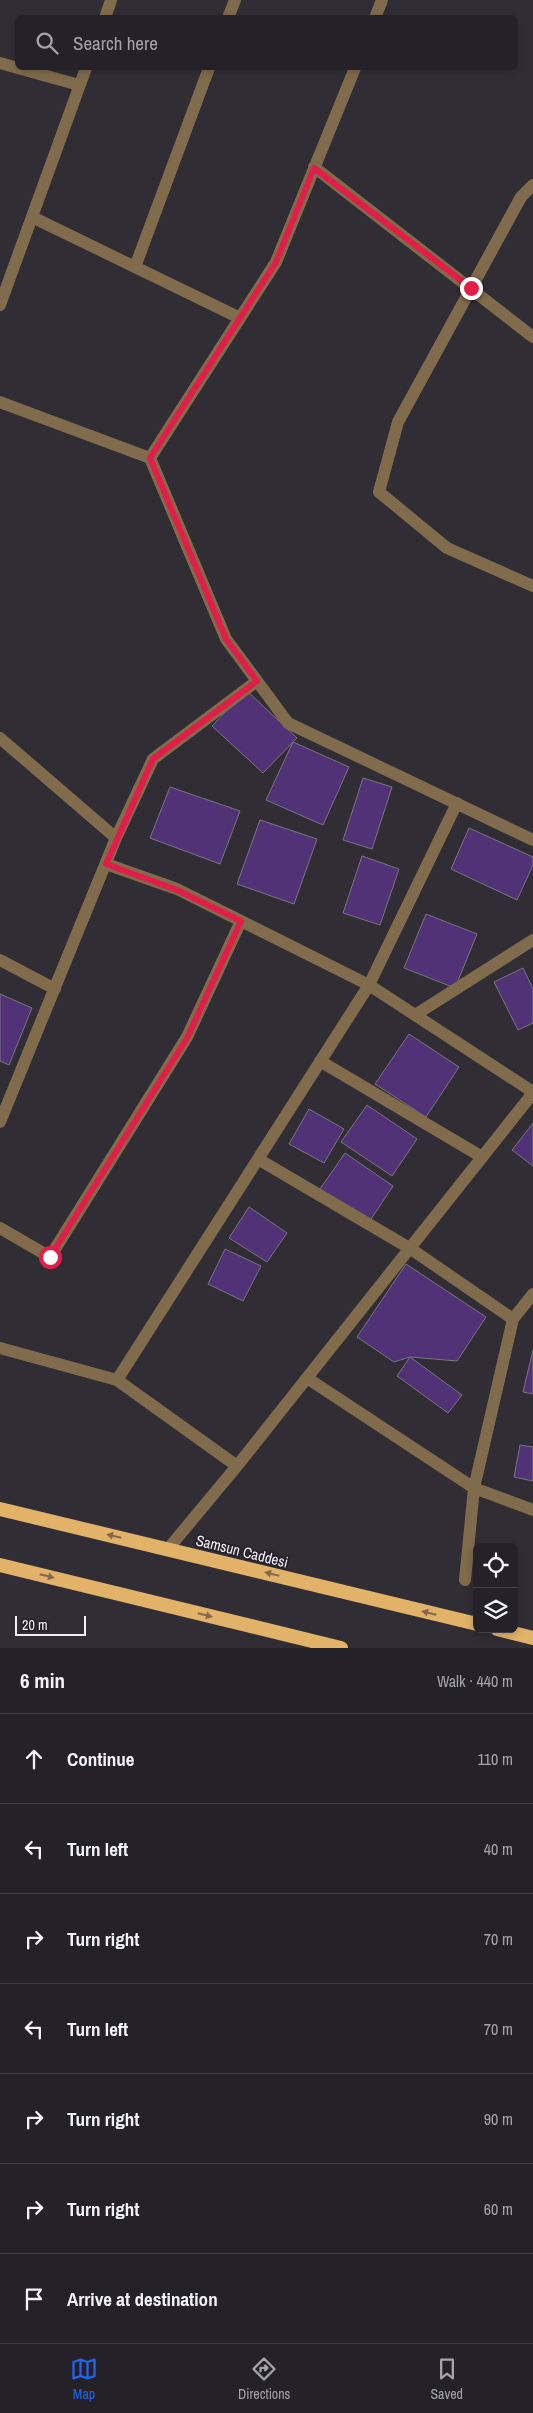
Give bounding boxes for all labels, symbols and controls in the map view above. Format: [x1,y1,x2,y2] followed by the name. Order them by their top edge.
[15,15,518,70] search box
[33,29,61,57] icon: search
[73,30,158,56] text: Search here
[460,277,483,300] route end
[39,1246,62,1269] route start
[194,1529,290,1573] street label: Samsun Caddesi
[106,1532,121,1540] one-way arrow
[473,1543,518,1633] map controls
[473,1543,518,1588] button: locate
[264,1570,279,1578] one-way arrow
[40,1572,55,1580] one-way arrow
[473,1588,518,1633] button: layers
[422,1609,437,1617] one-way arrow
[198,1611,213,1619] one-way arrow
[15,1613,86,1636] scale bar
[22,1616,48,1634] text: 20 m
[20,1666,65,1695] text: 6 min
[437,1670,513,1692] text: Walk · 440 m
[20,1745,48,1773] icon: ahead
[67,1746,135,1772] text: Continue
[477,1748,513,1770] text: 110 m
[20,1835,48,1863] icon: left
[67,1836,128,1862] text: Turn left
[484,1838,513,1860] text: 40 m
[20,1925,48,1953] icon: right
[67,1926,139,1952] text: Turn right
[484,1928,513,1950] text: 70 m
[20,2015,48,2043] icon: left
[67,2016,128,2042] text: Turn left
[484,2018,513,2040] text: 70 m
[20,2105,48,2133] icon: right
[67,2106,139,2132] text: Turn right
[484,2108,513,2130] text: 90 m
[20,2195,48,2223] icon: right
[67,2196,139,2222] text: Turn right
[484,2198,513,2220] text: 60 m
[20,2285,48,2313] icon: arrive
[67,2286,218,2312] text: Arrive at destination
[70,2355,98,2403] tab: Map
[238,2355,290,2403] tab: Directions
[430,2355,463,2403] tab: Saved

